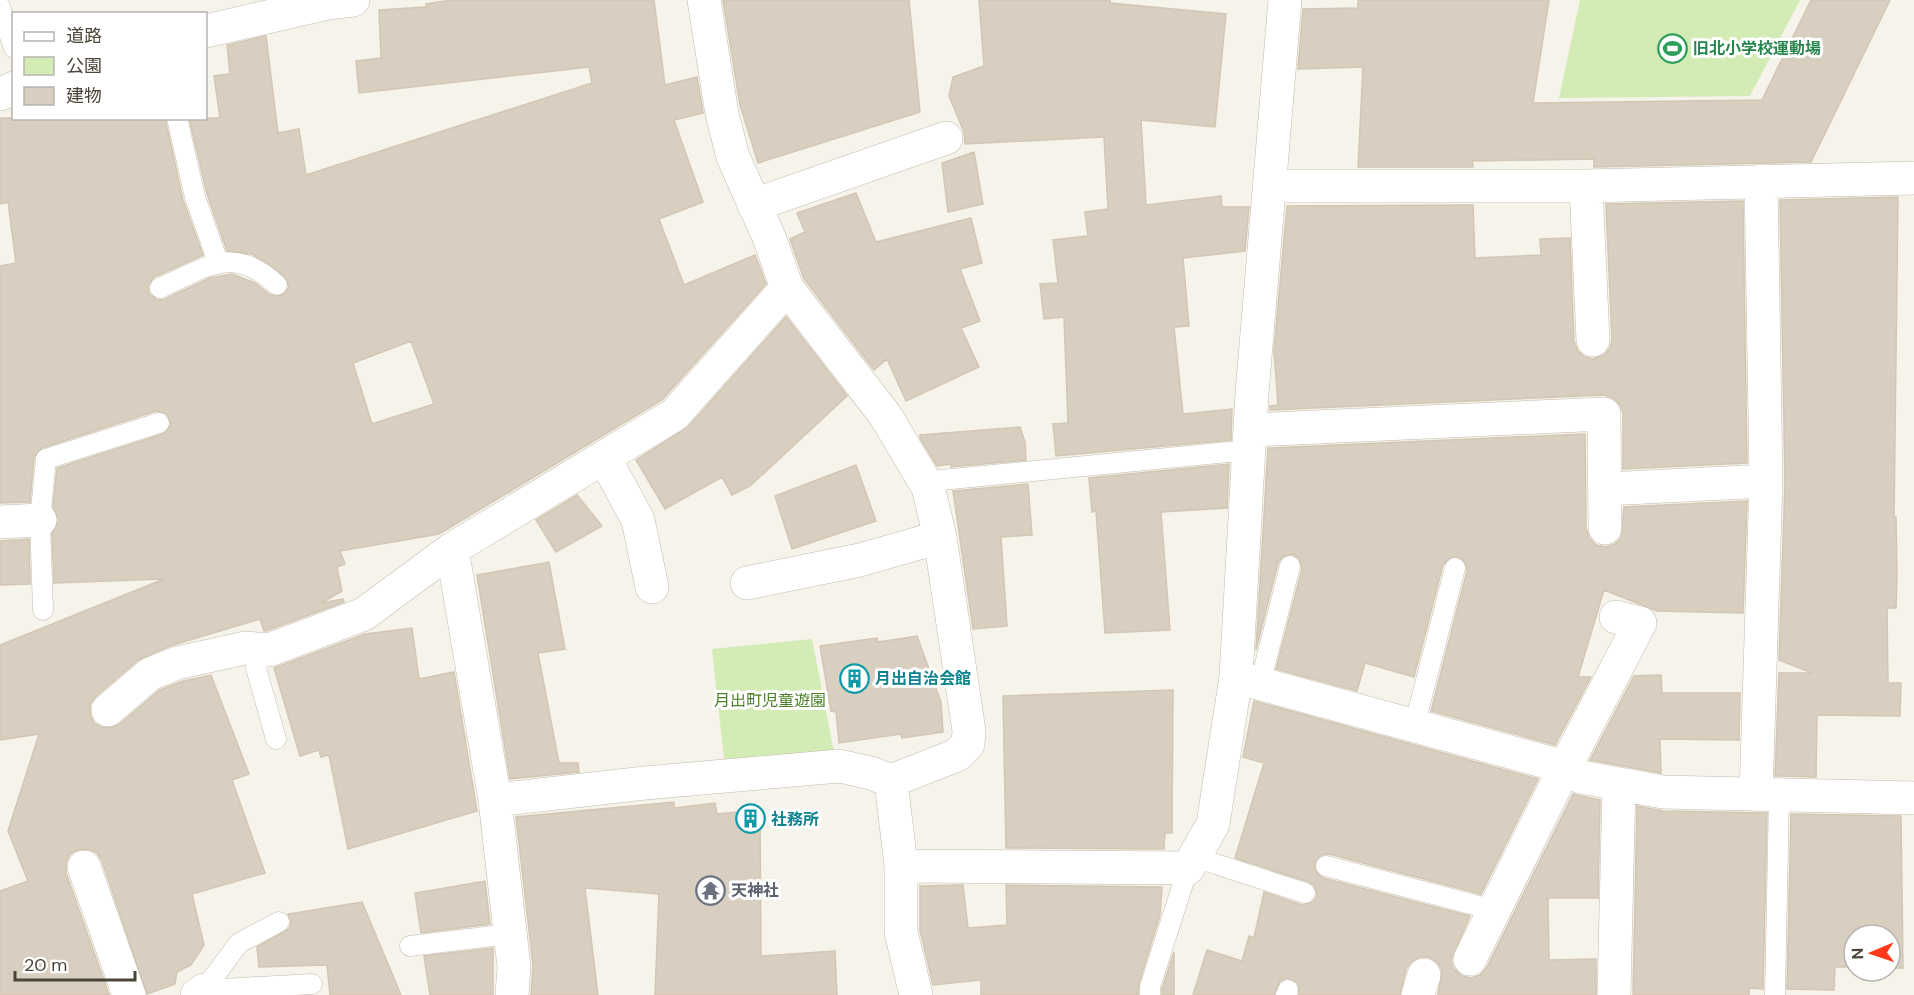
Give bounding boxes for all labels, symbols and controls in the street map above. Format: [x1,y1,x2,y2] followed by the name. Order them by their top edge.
[12,12,207,120] legend
[66,24,102,48] text: 道路
[1656,32,1688,64] sports icon: 旧北小学校運動場
[1693,38,1821,59] place label: 旧北小学校運動場
[66,54,102,78] text: 公園
[66,84,102,108] text: 建物
[838,662,870,694] building icon: 月出自治会館
[875,668,971,689] place label: 月出自治会館
[714,690,826,711] park label: 月出町児童遊園
[734,803,766,835] building icon: 社務所
[771,809,819,830] place label: 社務所
[694,874,726,906] temple icon: 天神社
[731,880,779,901] place label: 天神社
[1842,923,1902,983] north arrow
[15,944,135,982] scale bar
[1847,947,1868,960] text: N
[24,953,67,977] text: 20 m

